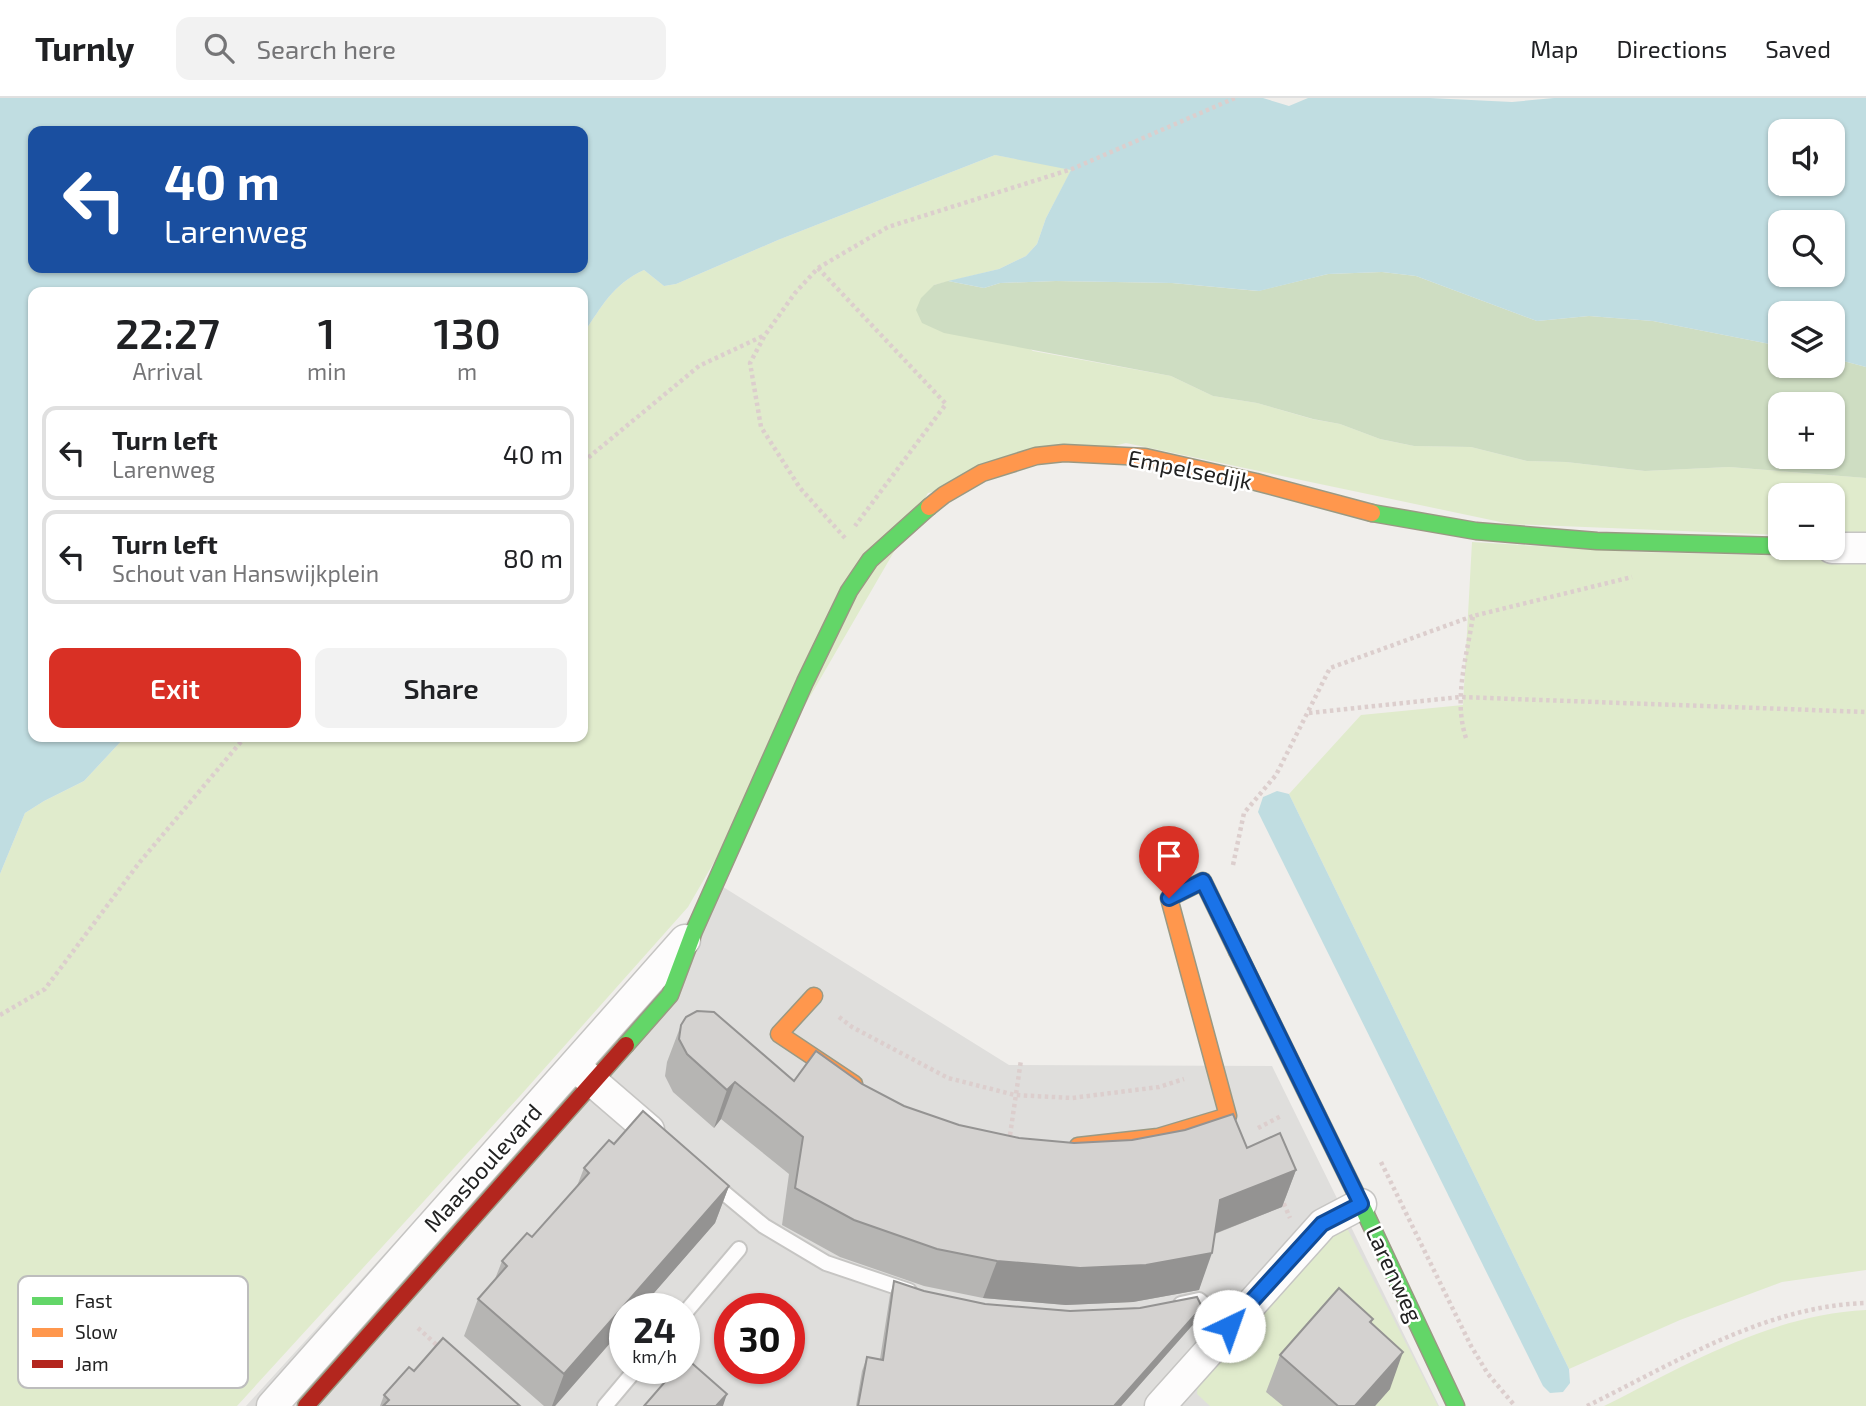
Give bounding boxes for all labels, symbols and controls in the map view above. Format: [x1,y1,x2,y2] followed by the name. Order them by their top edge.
[176,17,666,80] search box
[35,28,134,68] text: Turnly
[200,29,238,67] icon: search
[256,33,396,64] text: Search here
[1530,34,1578,63] text: Map
[1616,34,1727,63] text: Directions
[1765,34,1831,63] text: Saved
[1768,119,1845,560] map controls
[1768,119,1845,196] button: sound
[164,151,280,210] text: 40 m
[49,154,140,245] icon: left
[1768,210,1845,287] button: search
[164,211,308,249] text: Larenweg
[1768,301,1845,378] button: layers
[115,307,220,357] text: 22:27
[318,307,335,357] text: 1
[434,307,501,357] text: 130
[133,357,203,385] text: Arrival
[307,357,346,385] text: min
[457,357,477,385] text: m
[1768,392,1845,469] button: +
[112,424,218,455] text: Turn left
[53,434,91,472] icon: left
[503,438,563,469] text: 40 m
[1126,443,1255,495] street label: Empelsedijk
[112,455,215,483] text: Larenweg
[1768,483,1845,560] button: −
[112,528,218,559] text: Turn left
[53,538,91,576] icon: left
[503,542,563,573] text: 80 m
[112,559,379,587] text: Schout van Hanswijkplein
[49,648,301,728] button: Exit
[315,648,567,728] button: Share
[1139,826,1199,898] pin
[1150,837,1188,875] icon: arrive
[418,1098,547,1237] street label: Maasboulevard
[1360,1221,1429,1326] street label: Larenweg
[18,1276,248,1388] legend
[75,1289,112,1312] text: Fast
[1192,1289,1266,1363] position arrow
[714,1293,805,1384] speed limit sign: 30
[633,1308,676,1350] text: 24
[75,1320,118,1343] text: Slow
[632,1345,677,1367] text: km/h
[75,1352,109,1375] text: Jam

